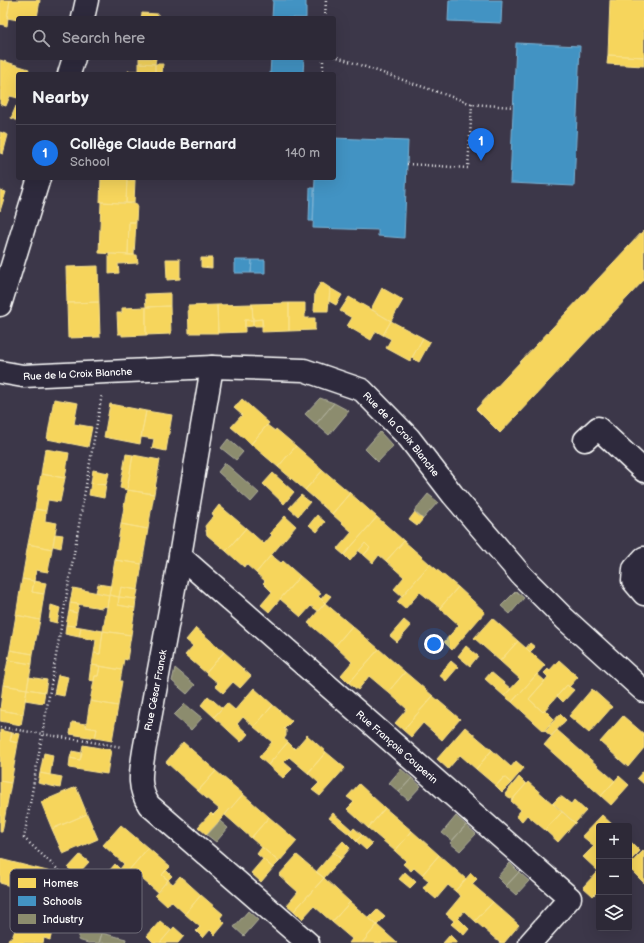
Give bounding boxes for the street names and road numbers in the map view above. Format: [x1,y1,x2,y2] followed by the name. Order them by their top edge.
[23,366,133,383] street label: Rue de la Croix Blanche
[360,390,441,479] street label: Rue de la Croix Blanche
[142,649,170,732] street label: Rue César Franck
[353,708,440,787] street label: Rue François Couperin

